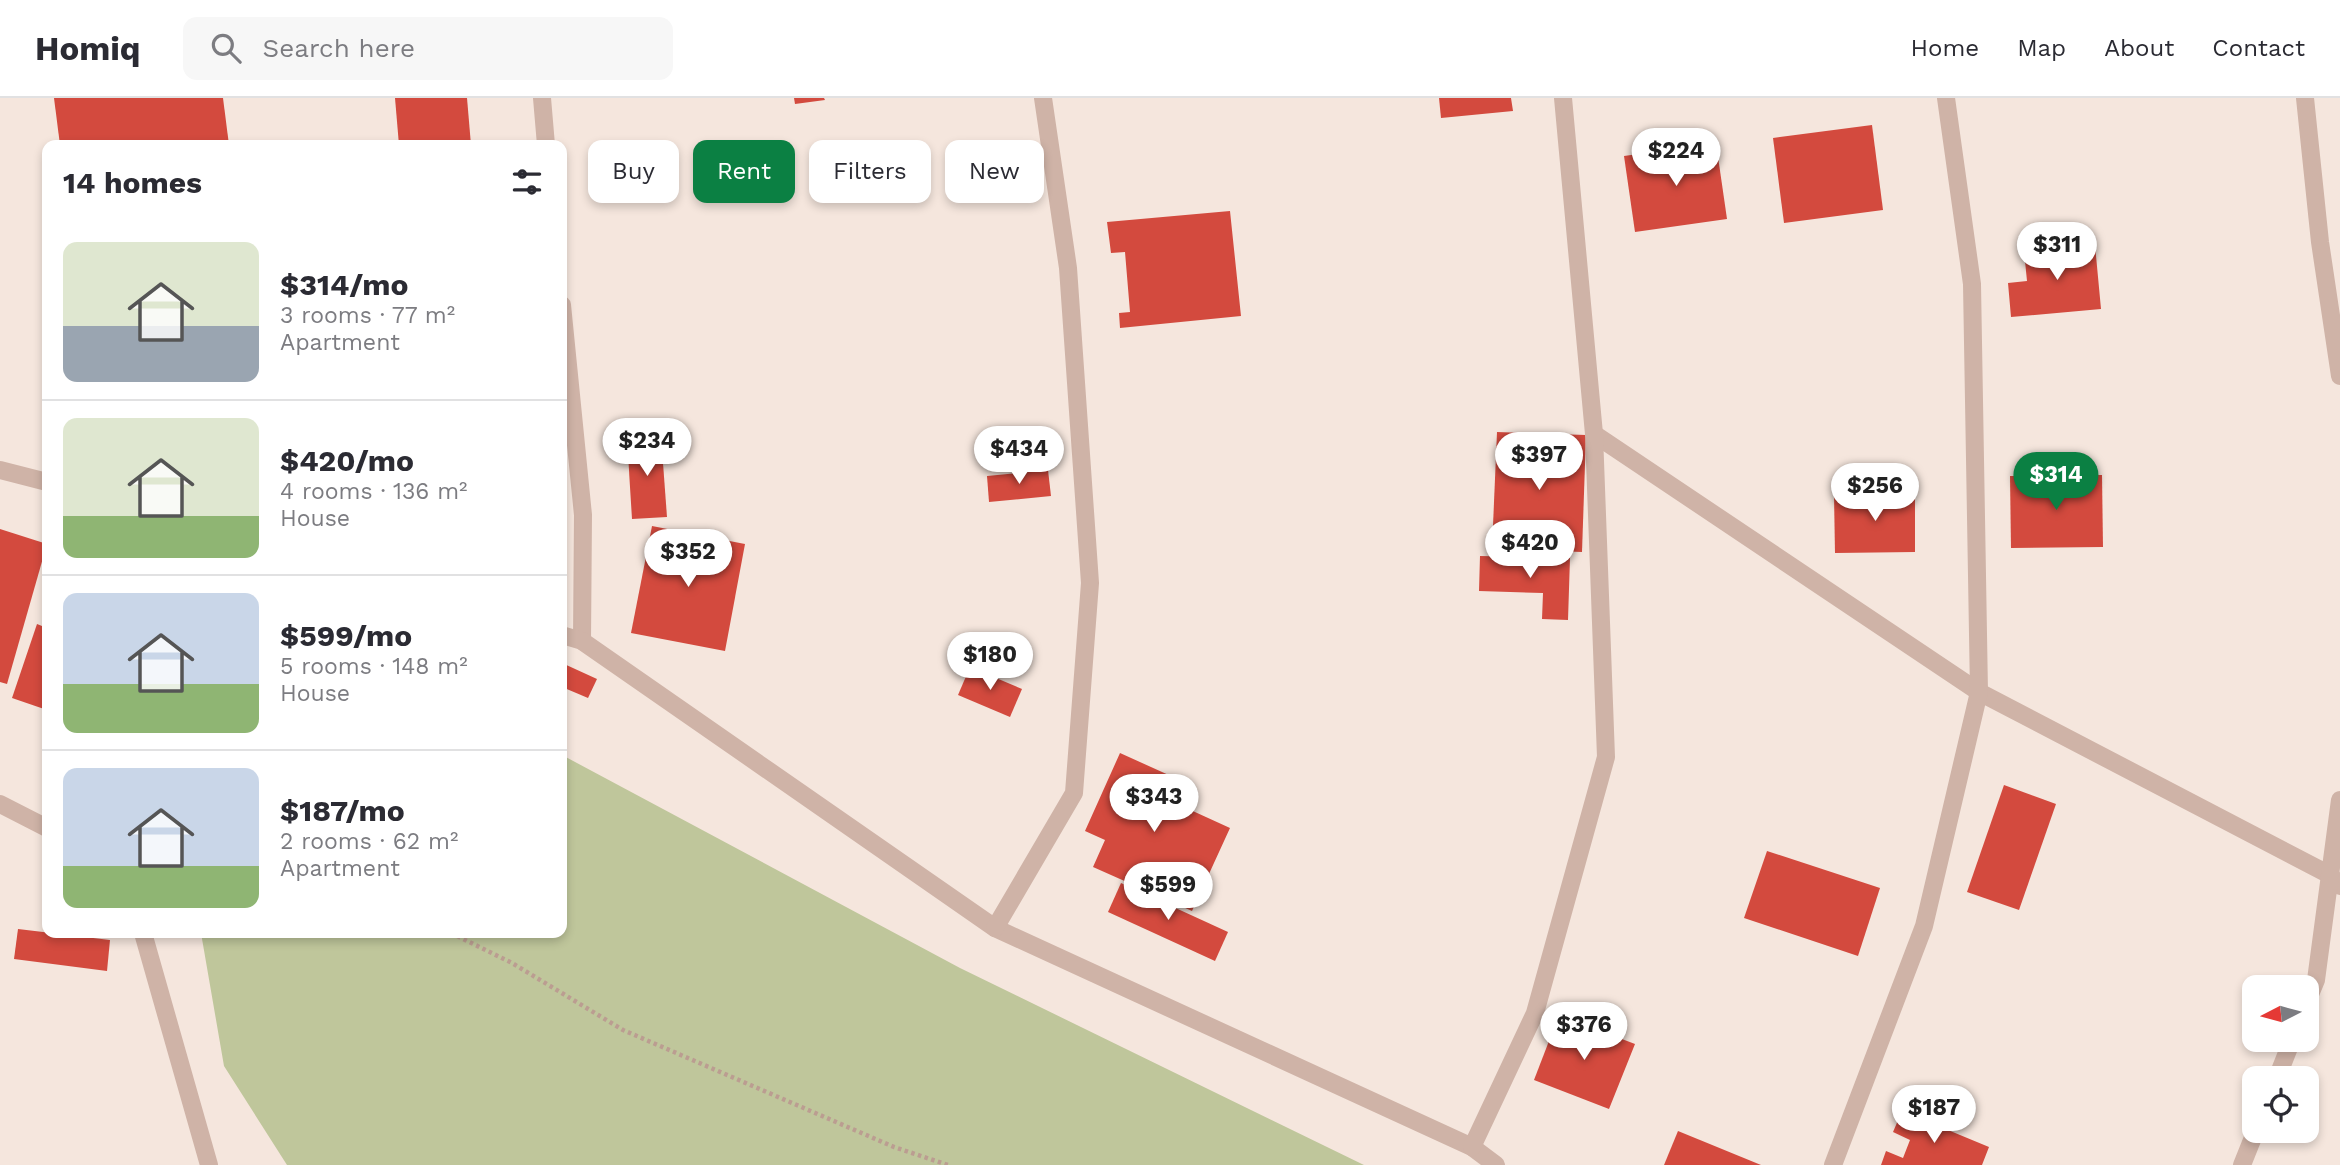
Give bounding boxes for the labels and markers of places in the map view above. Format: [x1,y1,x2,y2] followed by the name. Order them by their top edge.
[1635,129,1717,188] pin: $224
[2016,222,2098,282] pin: $311
[606,418,688,478] pin: $234
[978,426,1060,486] pin: $434
[1498,432,1580,492] pin: $397
[2015,452,2097,512] pin: $314
[1834,464,1916,523] pin: $256
[1489,520,1571,580] pin: $420
[647,530,729,589] pin: $352
[949,632,1031,692] pin: $180
[1113,774,1195,834] pin: $343
[1127,862,1209,922] pin: $599
[1543,1002,1625,1062] pin: $376
[1893,1086,1975,1145] pin: $187

